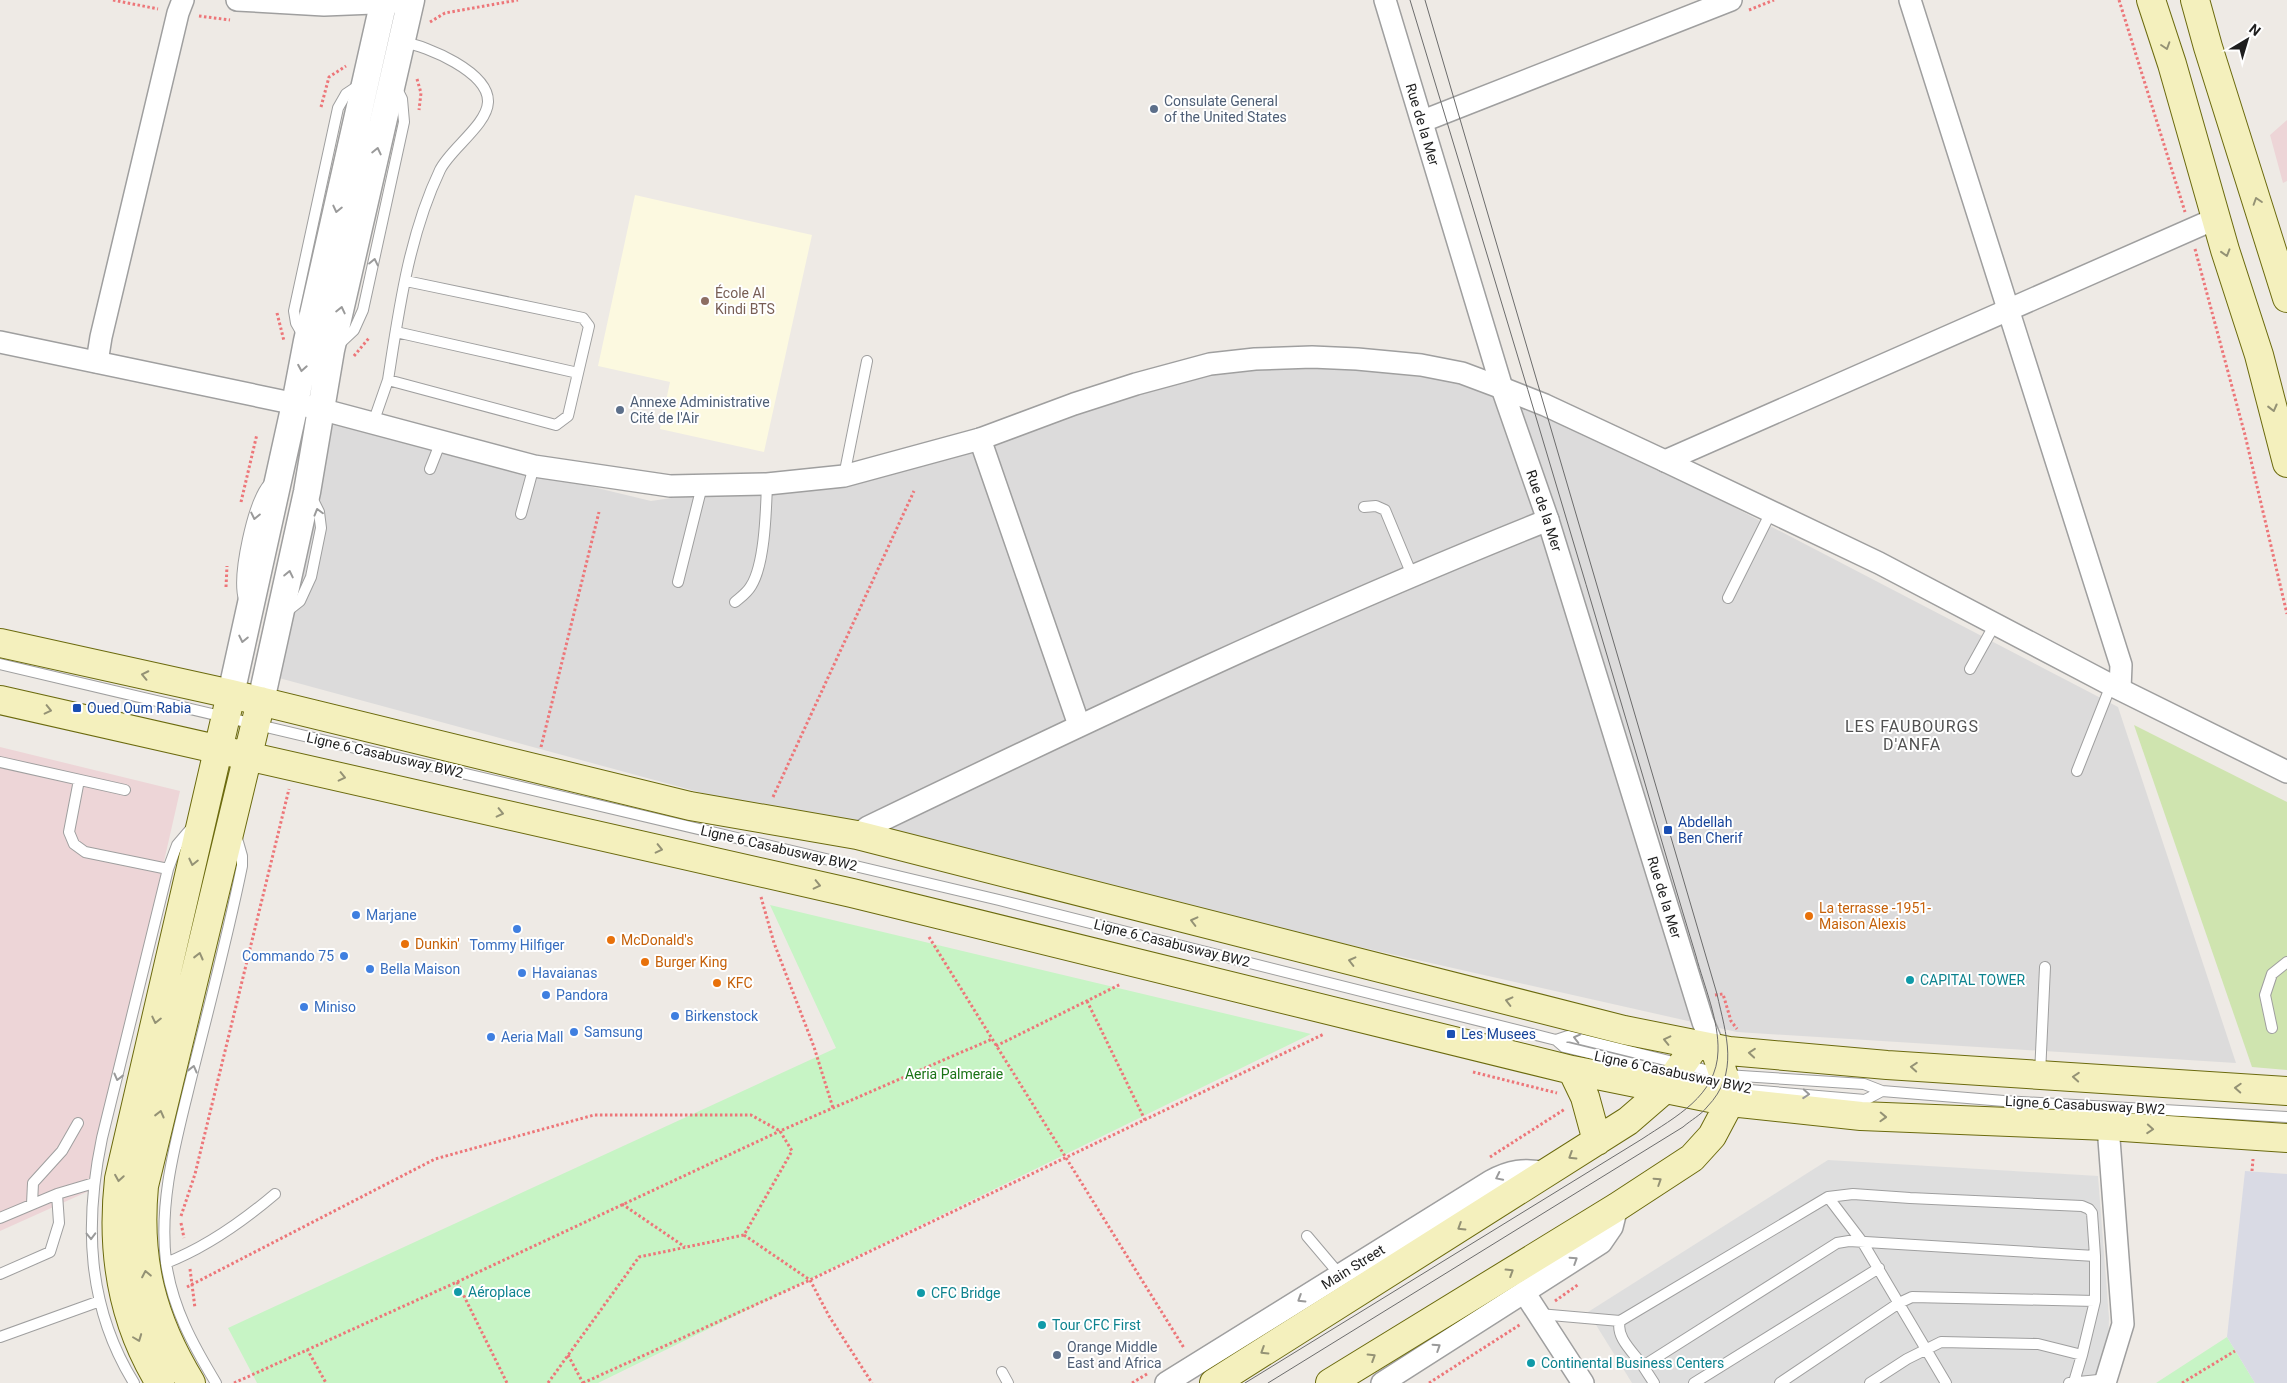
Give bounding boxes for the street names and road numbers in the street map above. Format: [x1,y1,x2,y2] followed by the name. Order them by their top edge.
[1403,81,1443,168] street label: Rue de la Mer
[1523,468,1565,554] street label: Rue de la Mer
[305,729,465,781] street label: Ligne 6 Casabusway BW2
[699,822,859,874] street label: Ligne 6 Casabusway BW2
[1644,854,1685,941] street label: Rue de la Mer
[1092,916,1252,970] street label: Ligne 6 Casabusway BW2
[1593,1048,1753,1097] street label: Ligne 6 Casabusway BW2
[2005,1093,2166,1117] street label: Ligne 6 Casabusway BW2
[1318,1241,1388,1293] street label: Main Street

